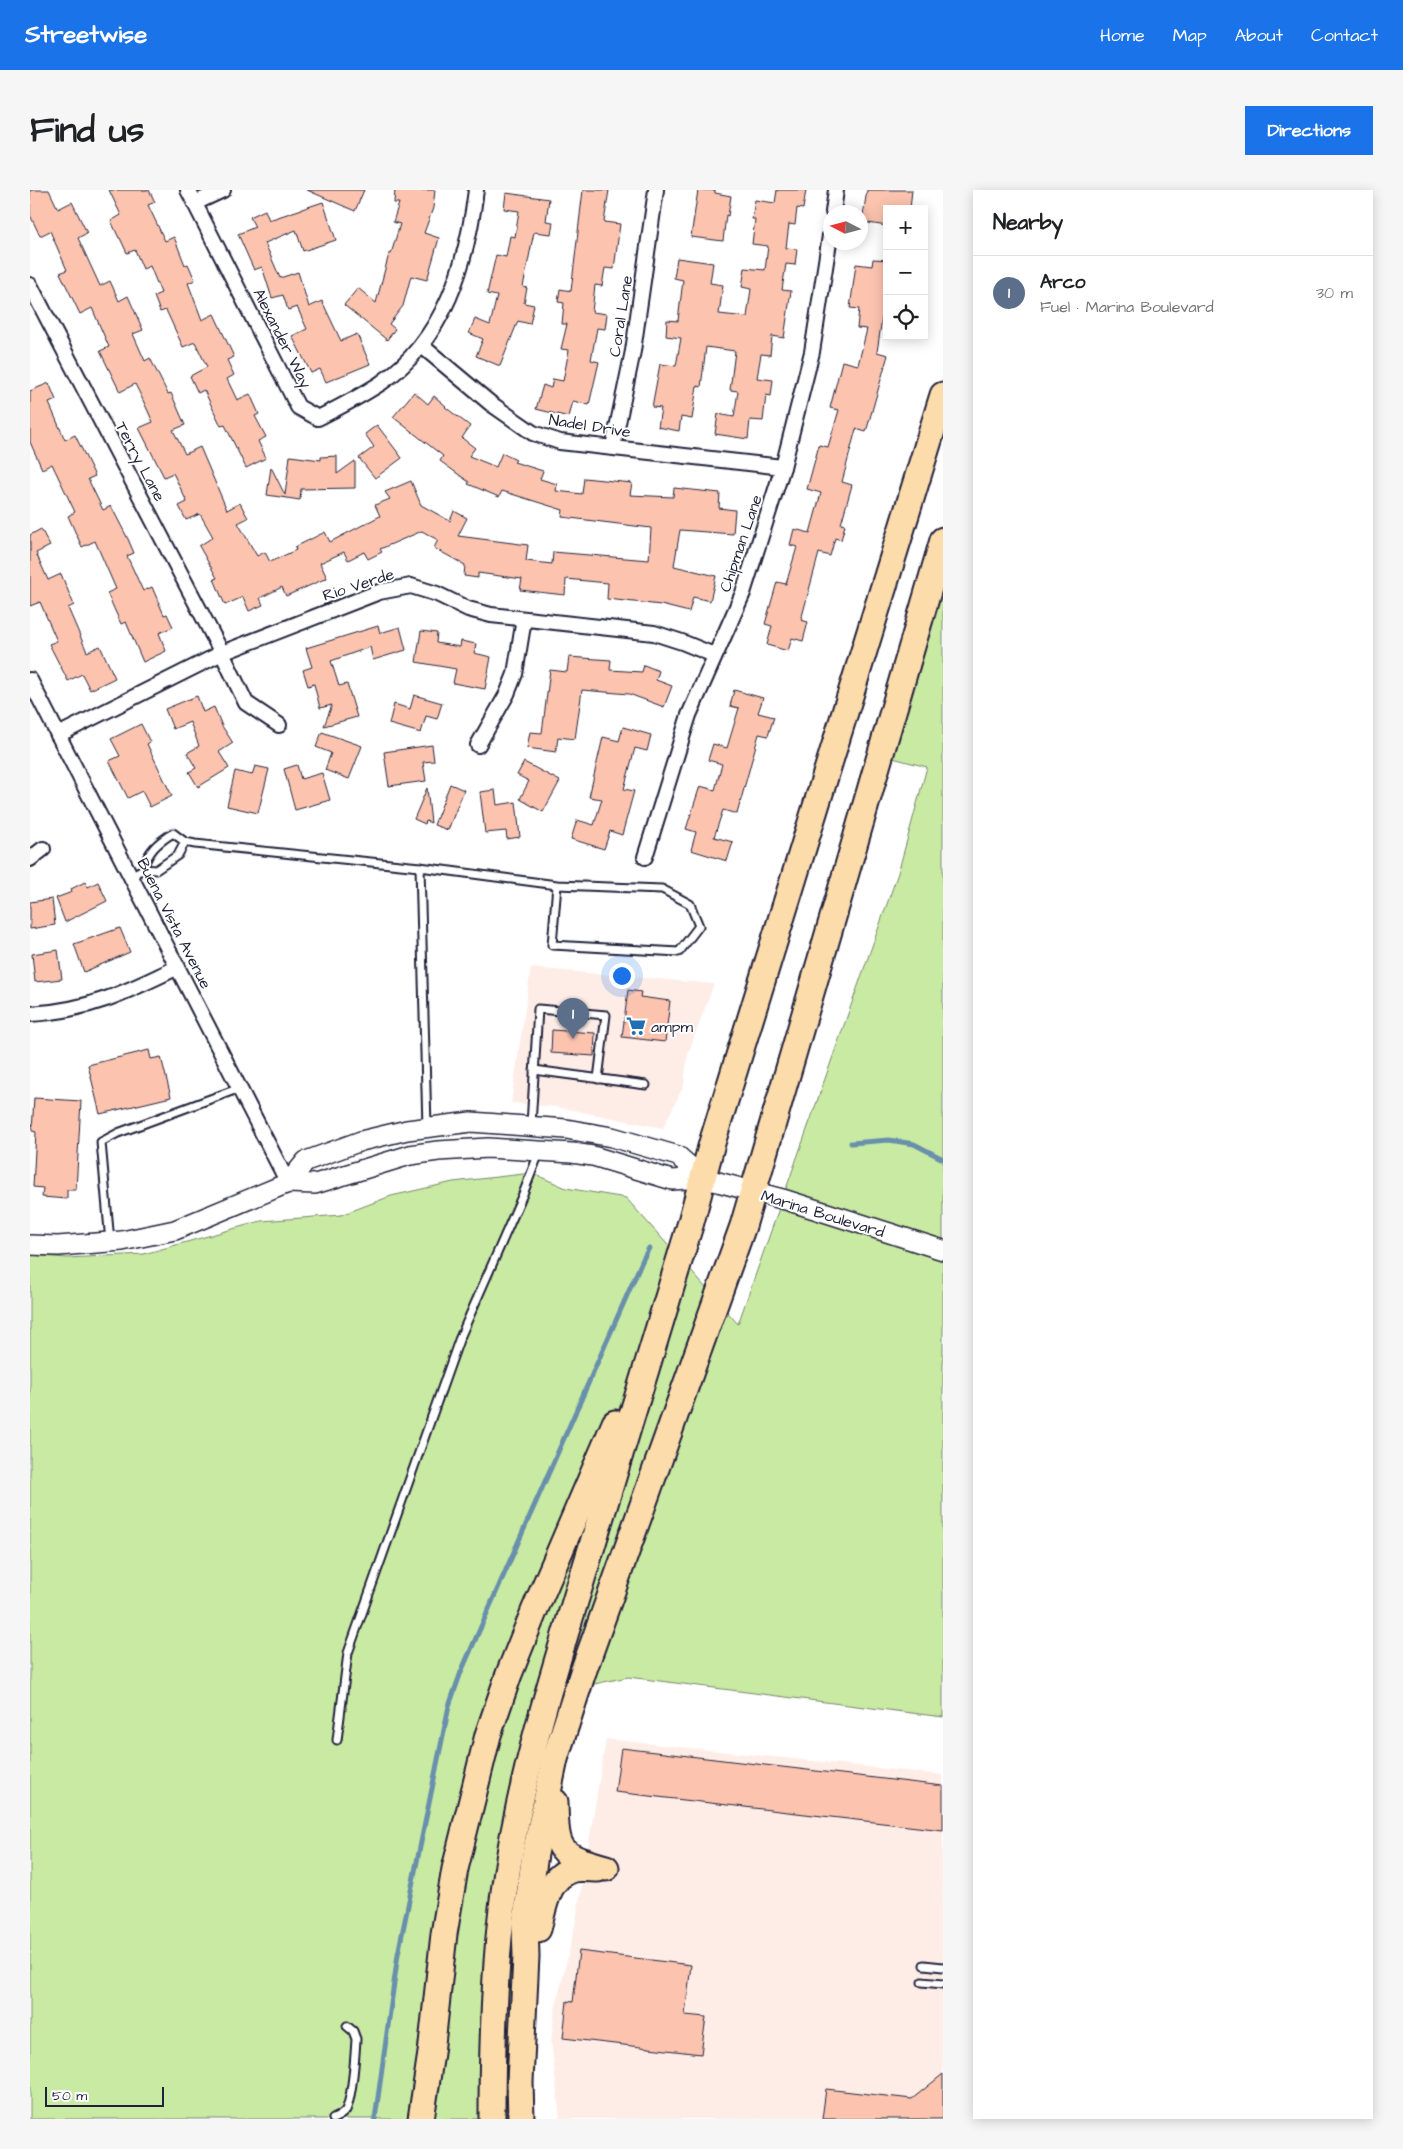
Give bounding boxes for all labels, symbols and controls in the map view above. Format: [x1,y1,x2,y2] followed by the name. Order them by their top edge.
[25,18,147,52] text: Streetwise
[1100,23,1145,48] text: Home
[1173,23,1207,48] text: Map
[1235,23,1283,48] text: About
[1311,23,1378,48] text: Contact
[30,106,144,155] text: Find us
[1245,106,1373,155] button: Directions
[823,205,868,250] north arrow
[883,205,928,340] map controls
[883,205,928,250] button: +
[993,208,1063,237] text: Nearby
[883,250,928,295] button: −
[1040,269,1085,296] text: Arco
[604,274,638,358] street label: Coral Lane
[1008,282,1010,304] text: 1
[1316,282,1353,304] text: 30 m
[247,285,317,393] street label: Alexander Way
[883,295,928,340] button: locate
[1040,296,1214,318] text: Fuel · Marina Boulevard
[547,409,633,443] street label: Nadel Drive
[109,418,170,506] street label: Terry Lane
[714,491,768,595] street label: Chipman Lane
[320,563,397,607] street label: Rio Verde
[132,854,217,993] street label: Buena Vista Avenue
[609,963,635,989] your location
[557,998,589,1039] pin: 1
[625,1015,647,1037] supermarket icon: ampm
[651,1016,694,1038] place label: ampm
[758,1185,887,1243] street label: Marina Boulevard
[45,2084,164,2107] scale bar
[52,2086,87,2106] text: 50 m

